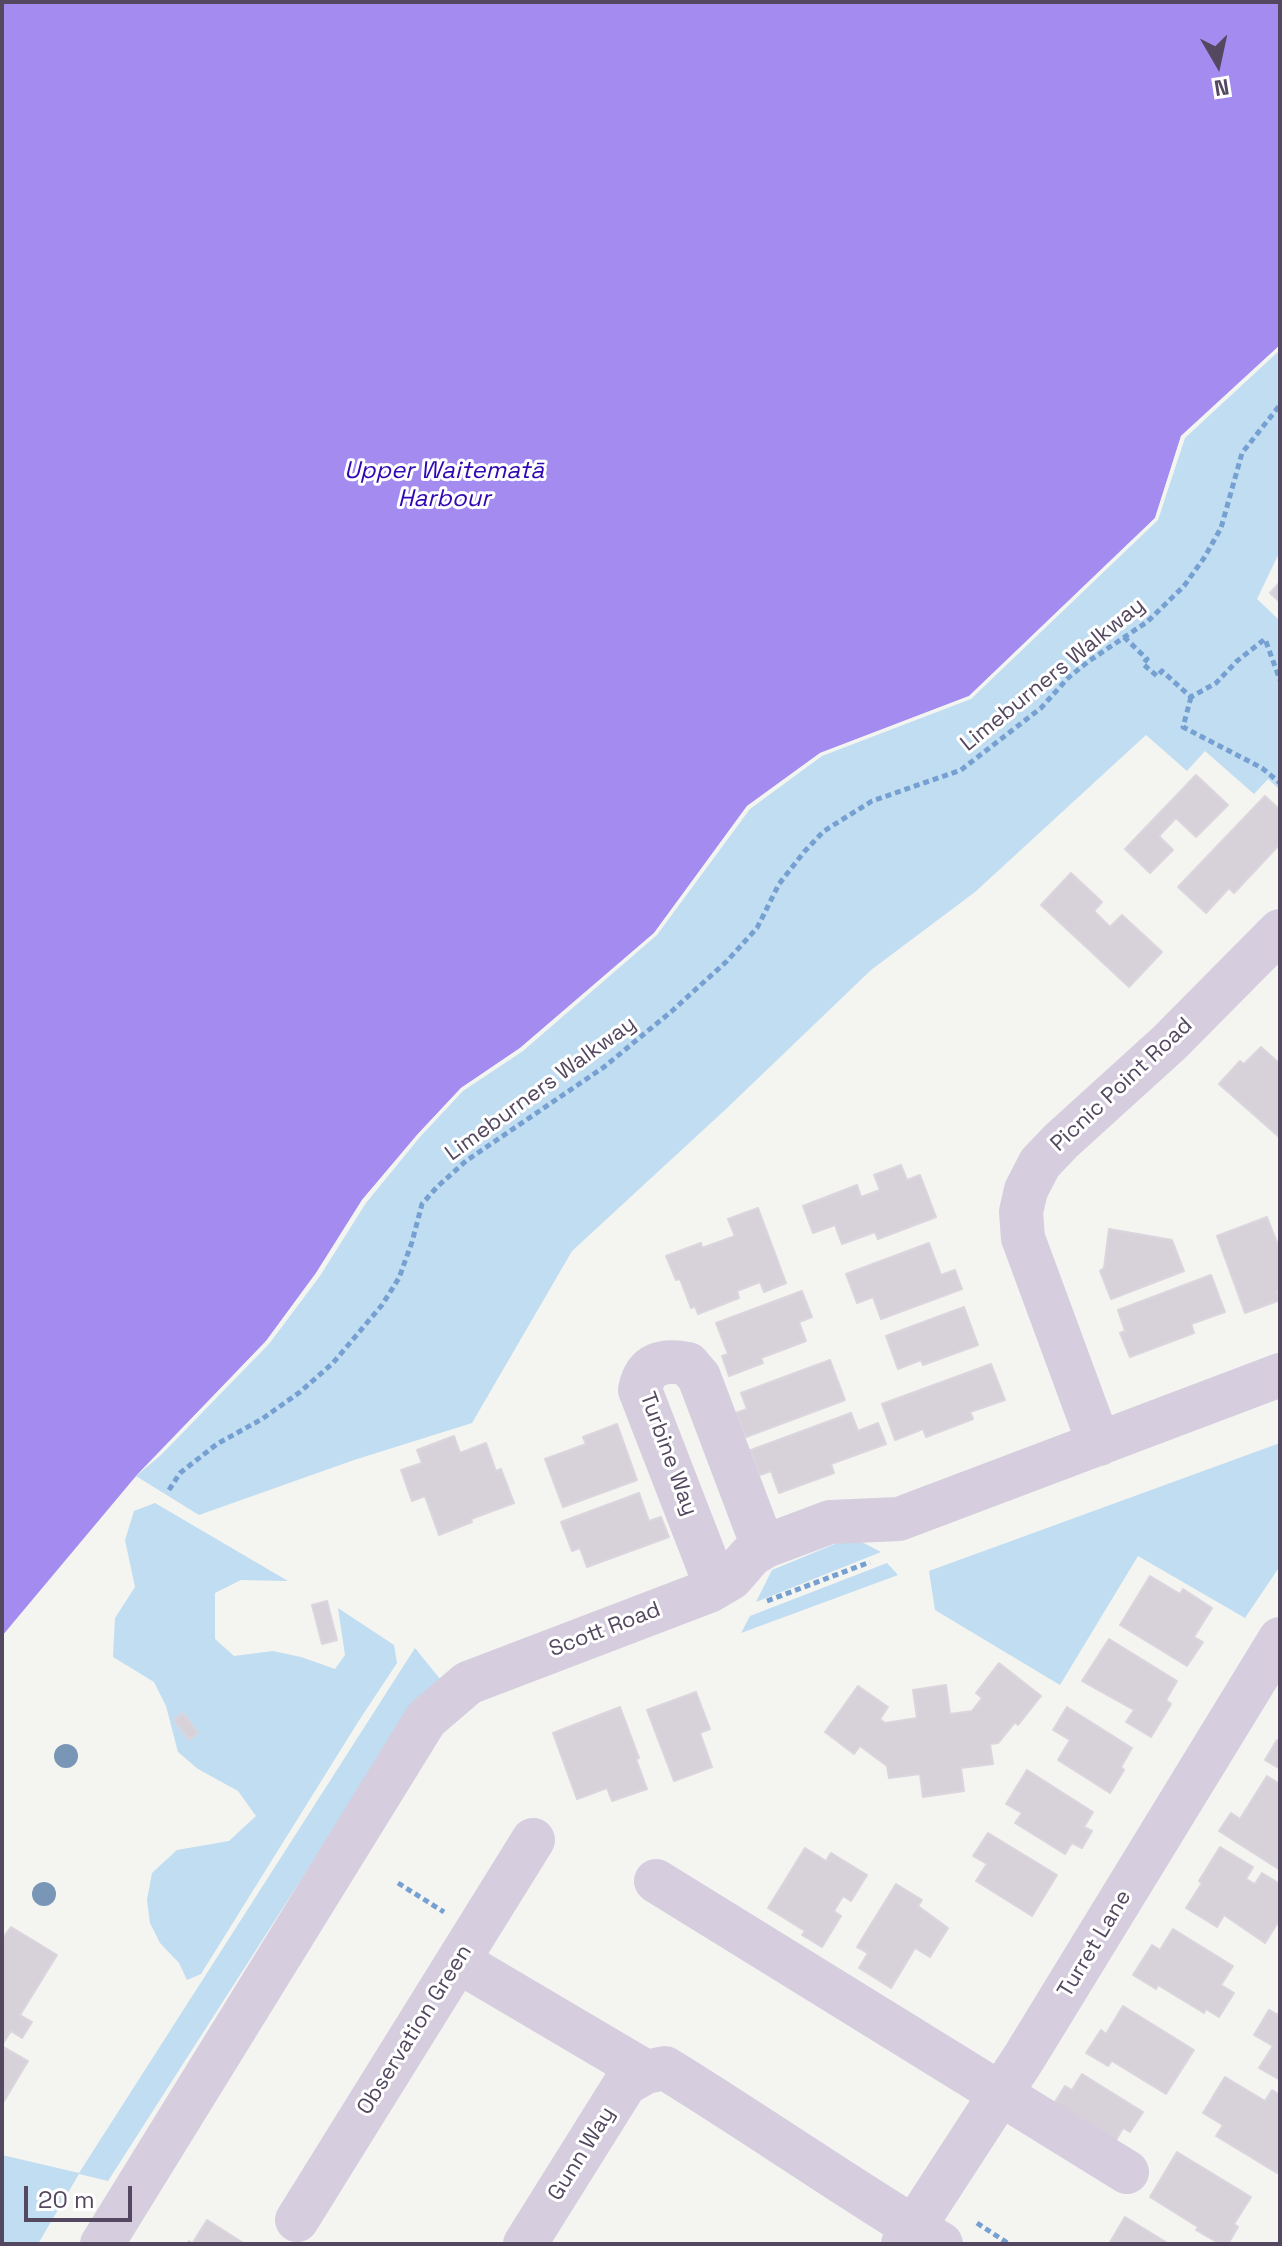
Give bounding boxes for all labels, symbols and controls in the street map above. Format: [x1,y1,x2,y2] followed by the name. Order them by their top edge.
[1178,24,1258,104] north arrow
[1212,73,1231,103] text: N
[344,457,544,513] water label: Upper Waitematā Harbour
[956,593,1150,757] street label: Limeburners Walkway
[440,1011,642,1167] street label: Limeburners Walkway
[1046,1013,1198,1157] street label: Picnic Point Road
[633,1389,703,1519] street label: Turbine Way
[546,1597,664,1663] street label: Scott Road
[1053,1886,1137,2002] street label: Turret Lane
[352,1940,478,2120] street label: Observation Green
[543,2102,621,2206] street label: Gunn Way
[28,2170,136,2220] scale bar
[38,2184,95,2215] text: 20 m

